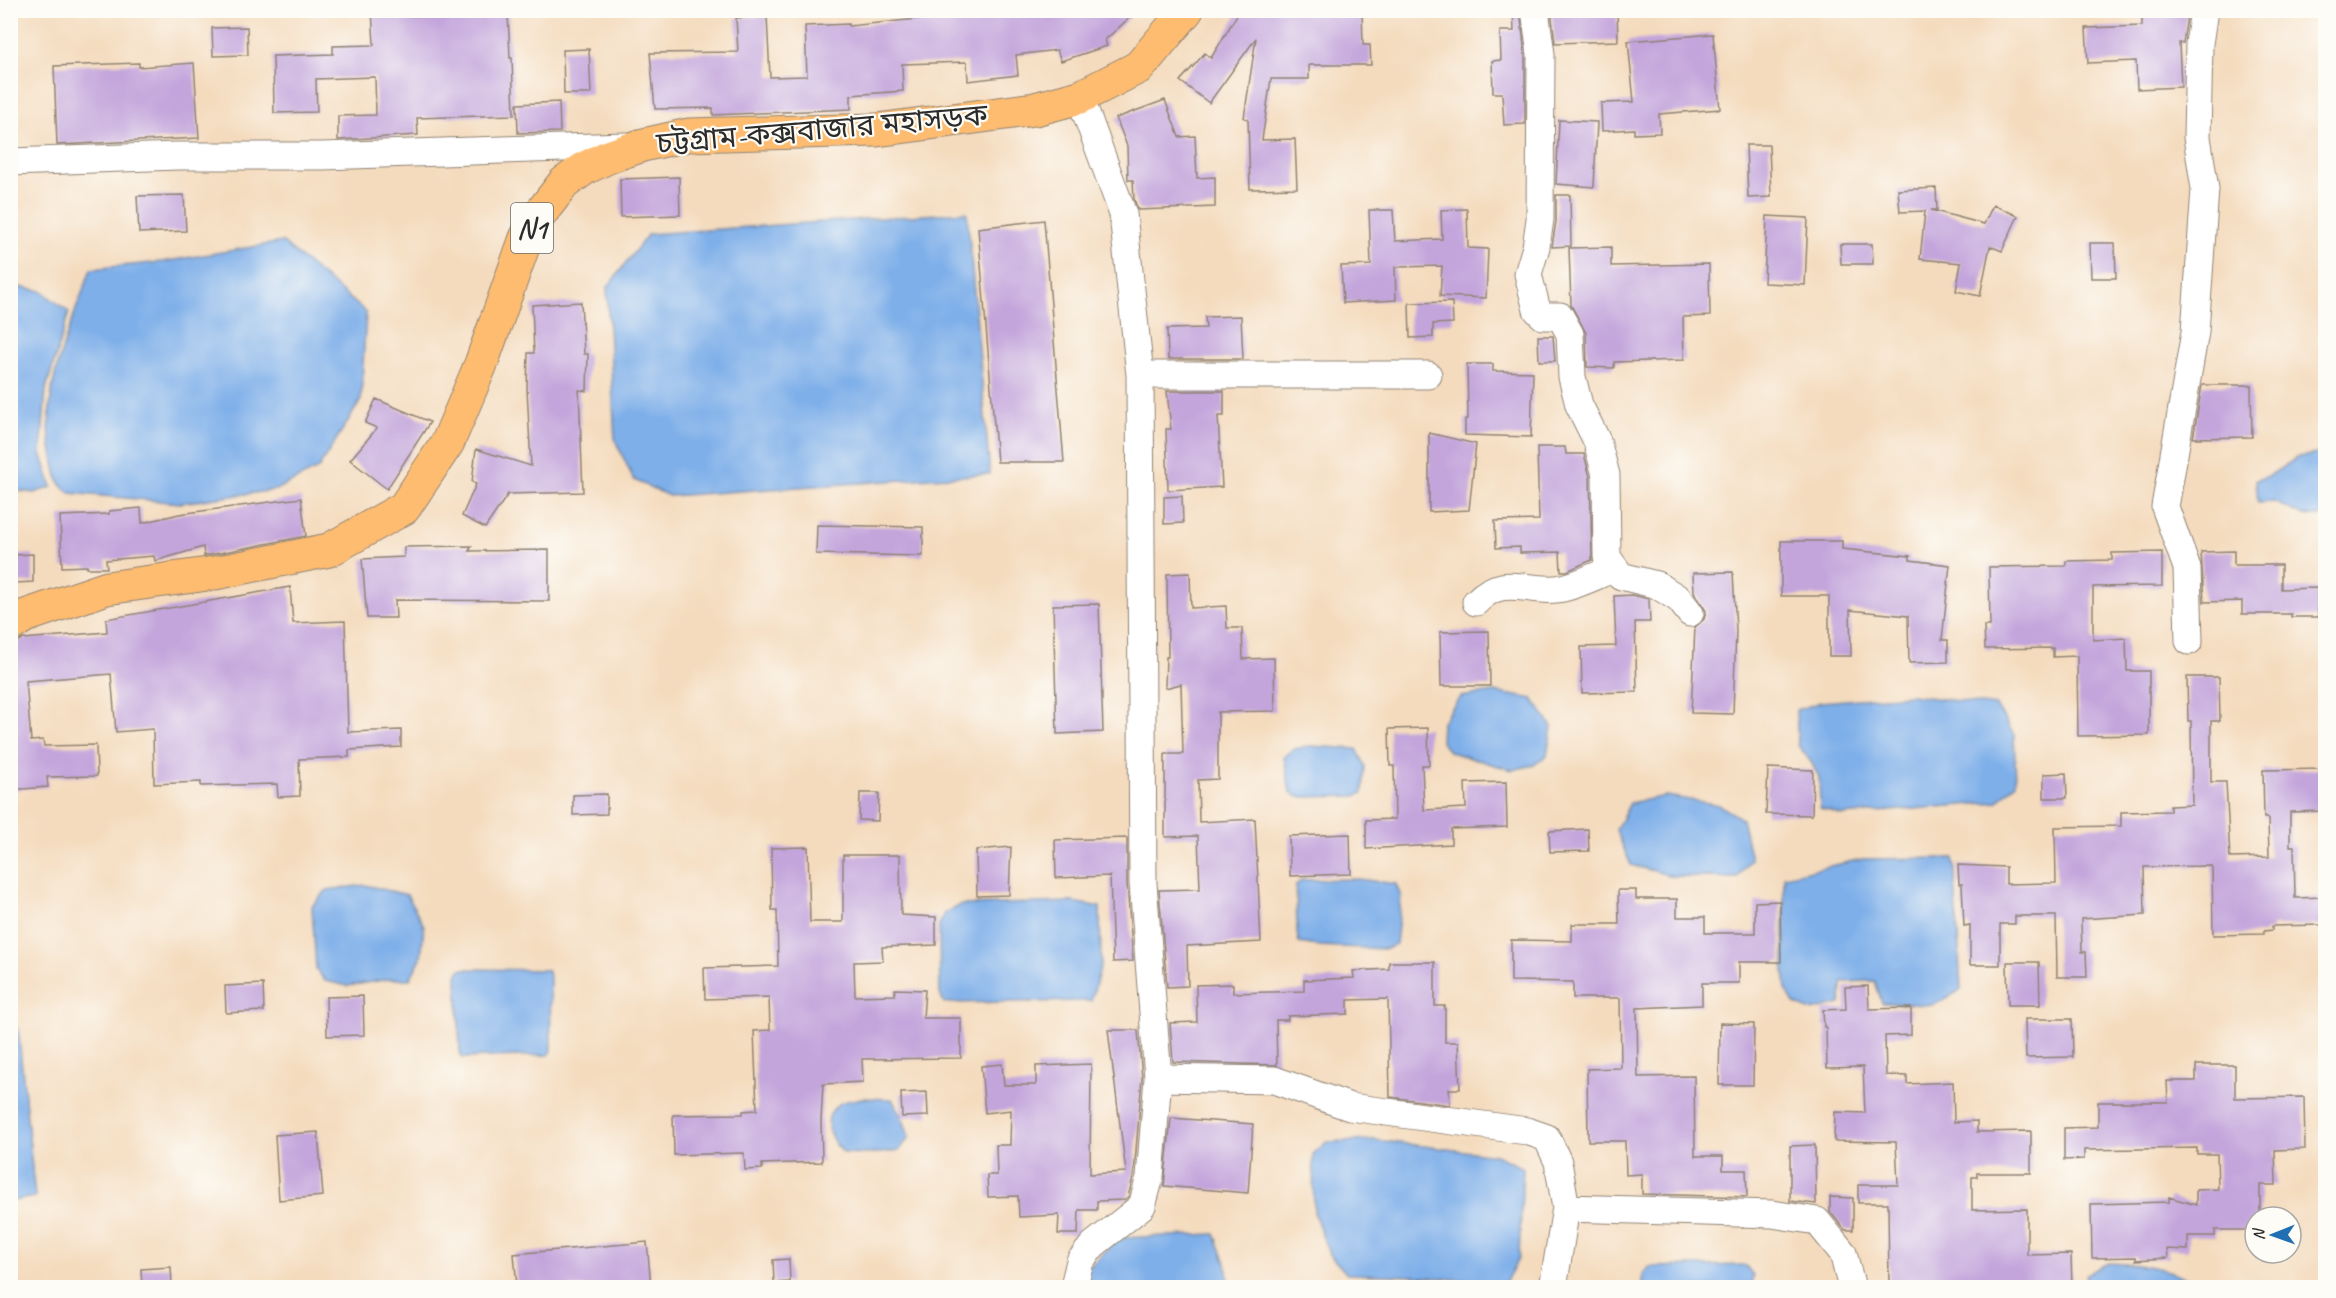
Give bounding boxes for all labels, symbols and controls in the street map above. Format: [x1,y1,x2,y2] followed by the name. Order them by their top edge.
[654,96,990,163] street label: চট্টগ্রাম-কক্সবাজার মহাসড়ক
[511,203,553,253] road number: N1
[2243,1205,2303,1265] north arrow
[2249,1227,2269,1240] text: N

